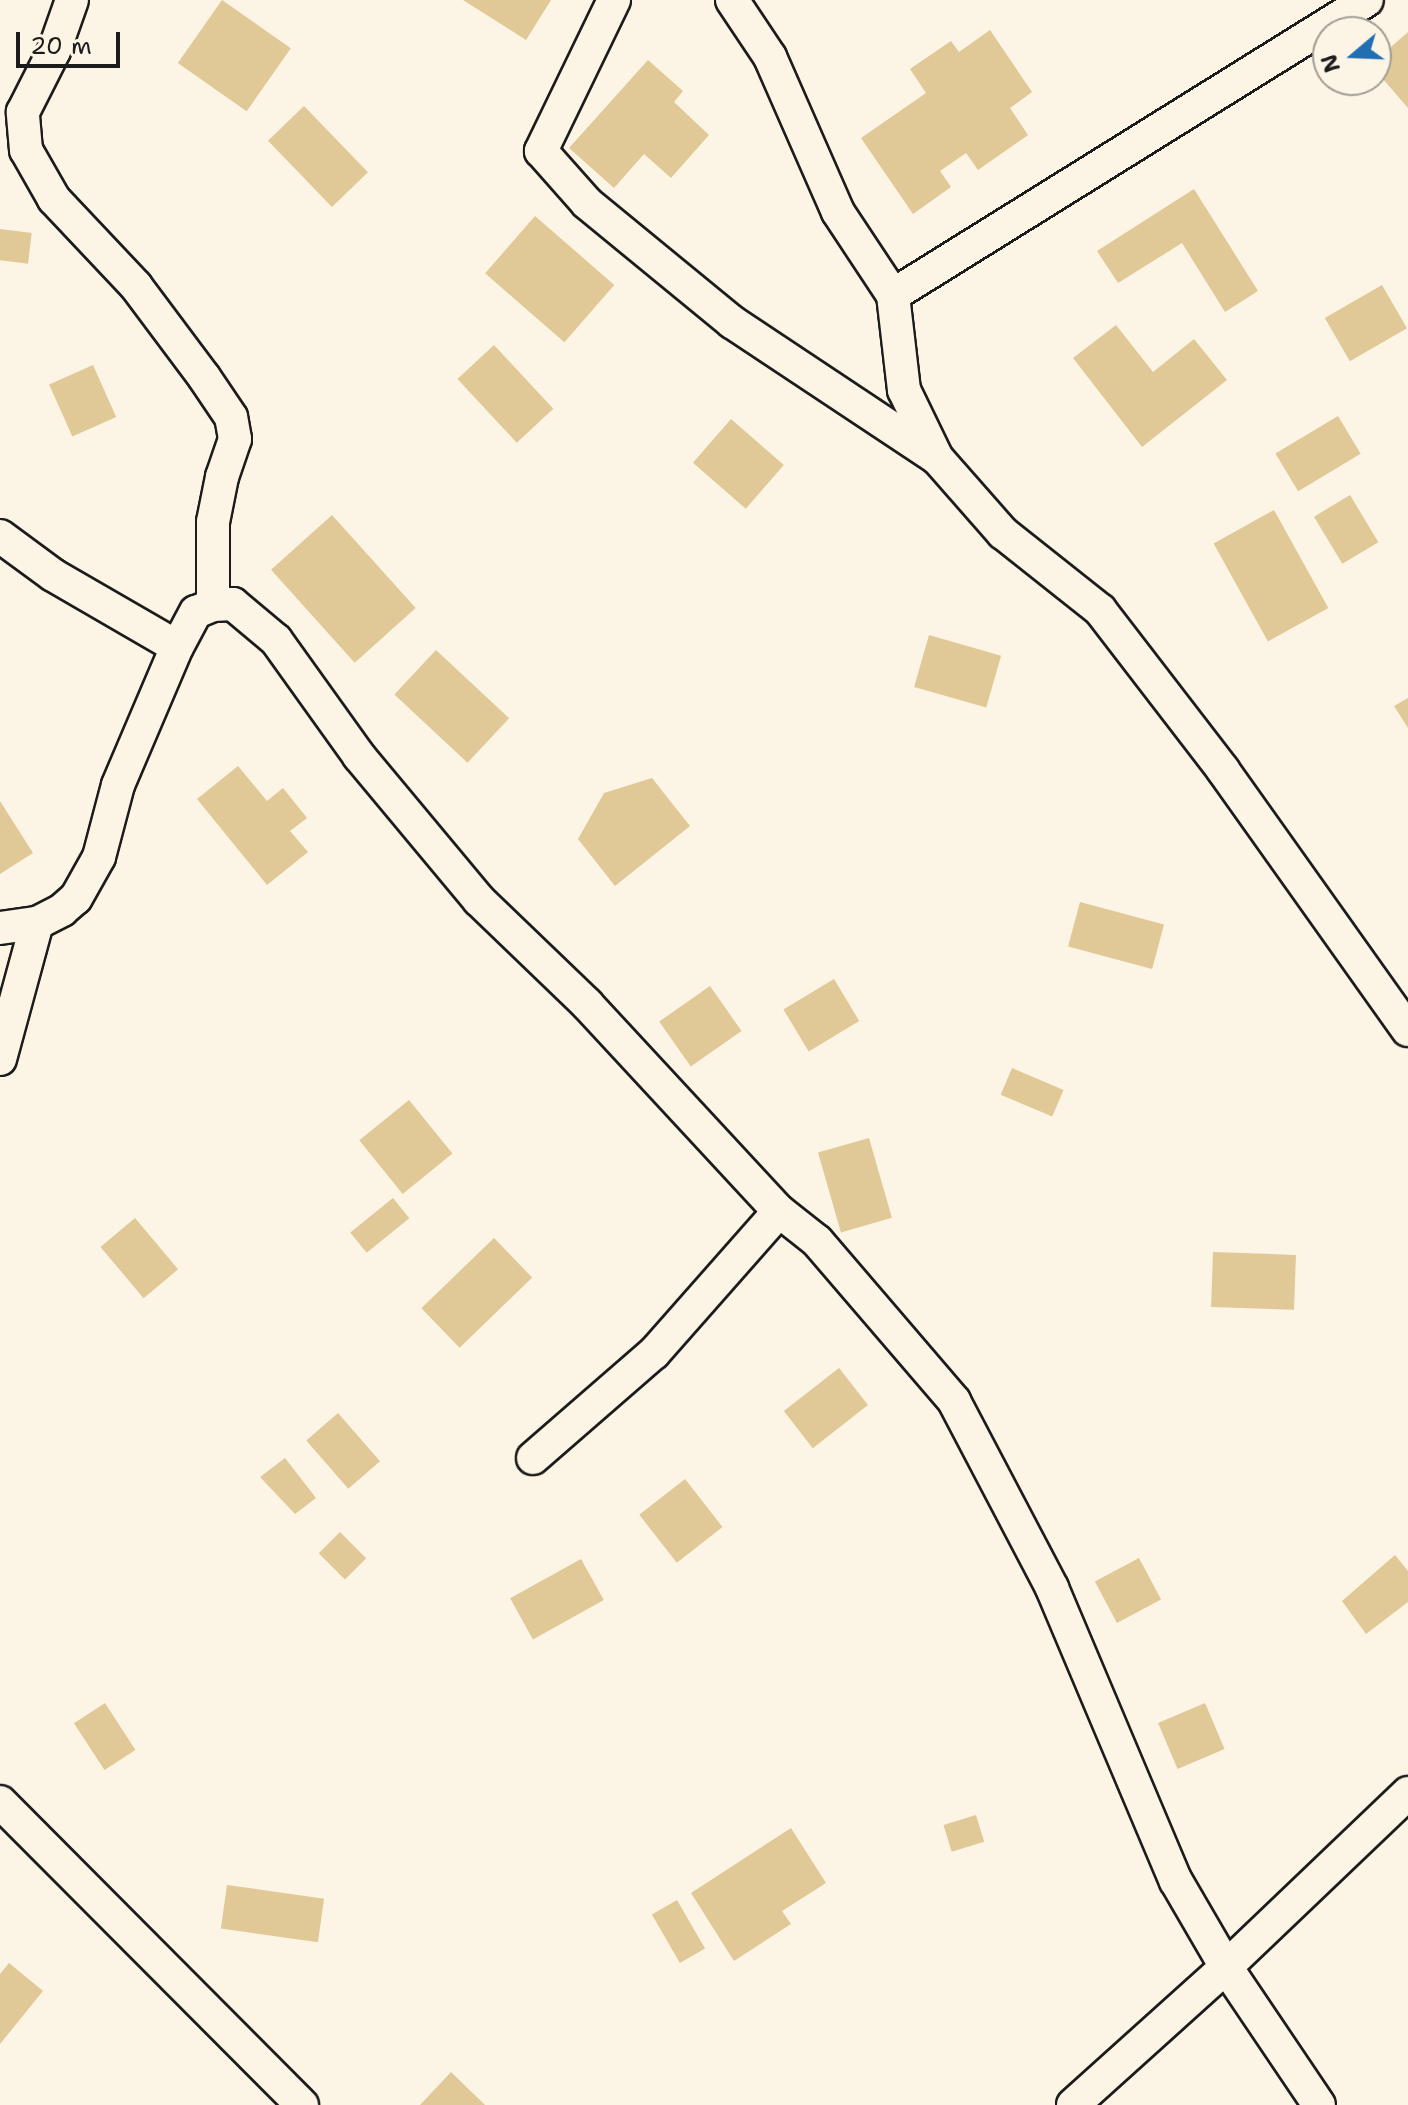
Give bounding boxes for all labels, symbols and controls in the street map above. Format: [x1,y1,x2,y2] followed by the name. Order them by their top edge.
[20,16,124,66] scale bar
[1312,16,1392,96] north arrow
[30,30,92,62] text: 20 m
[1314,50,1347,76] text: N

